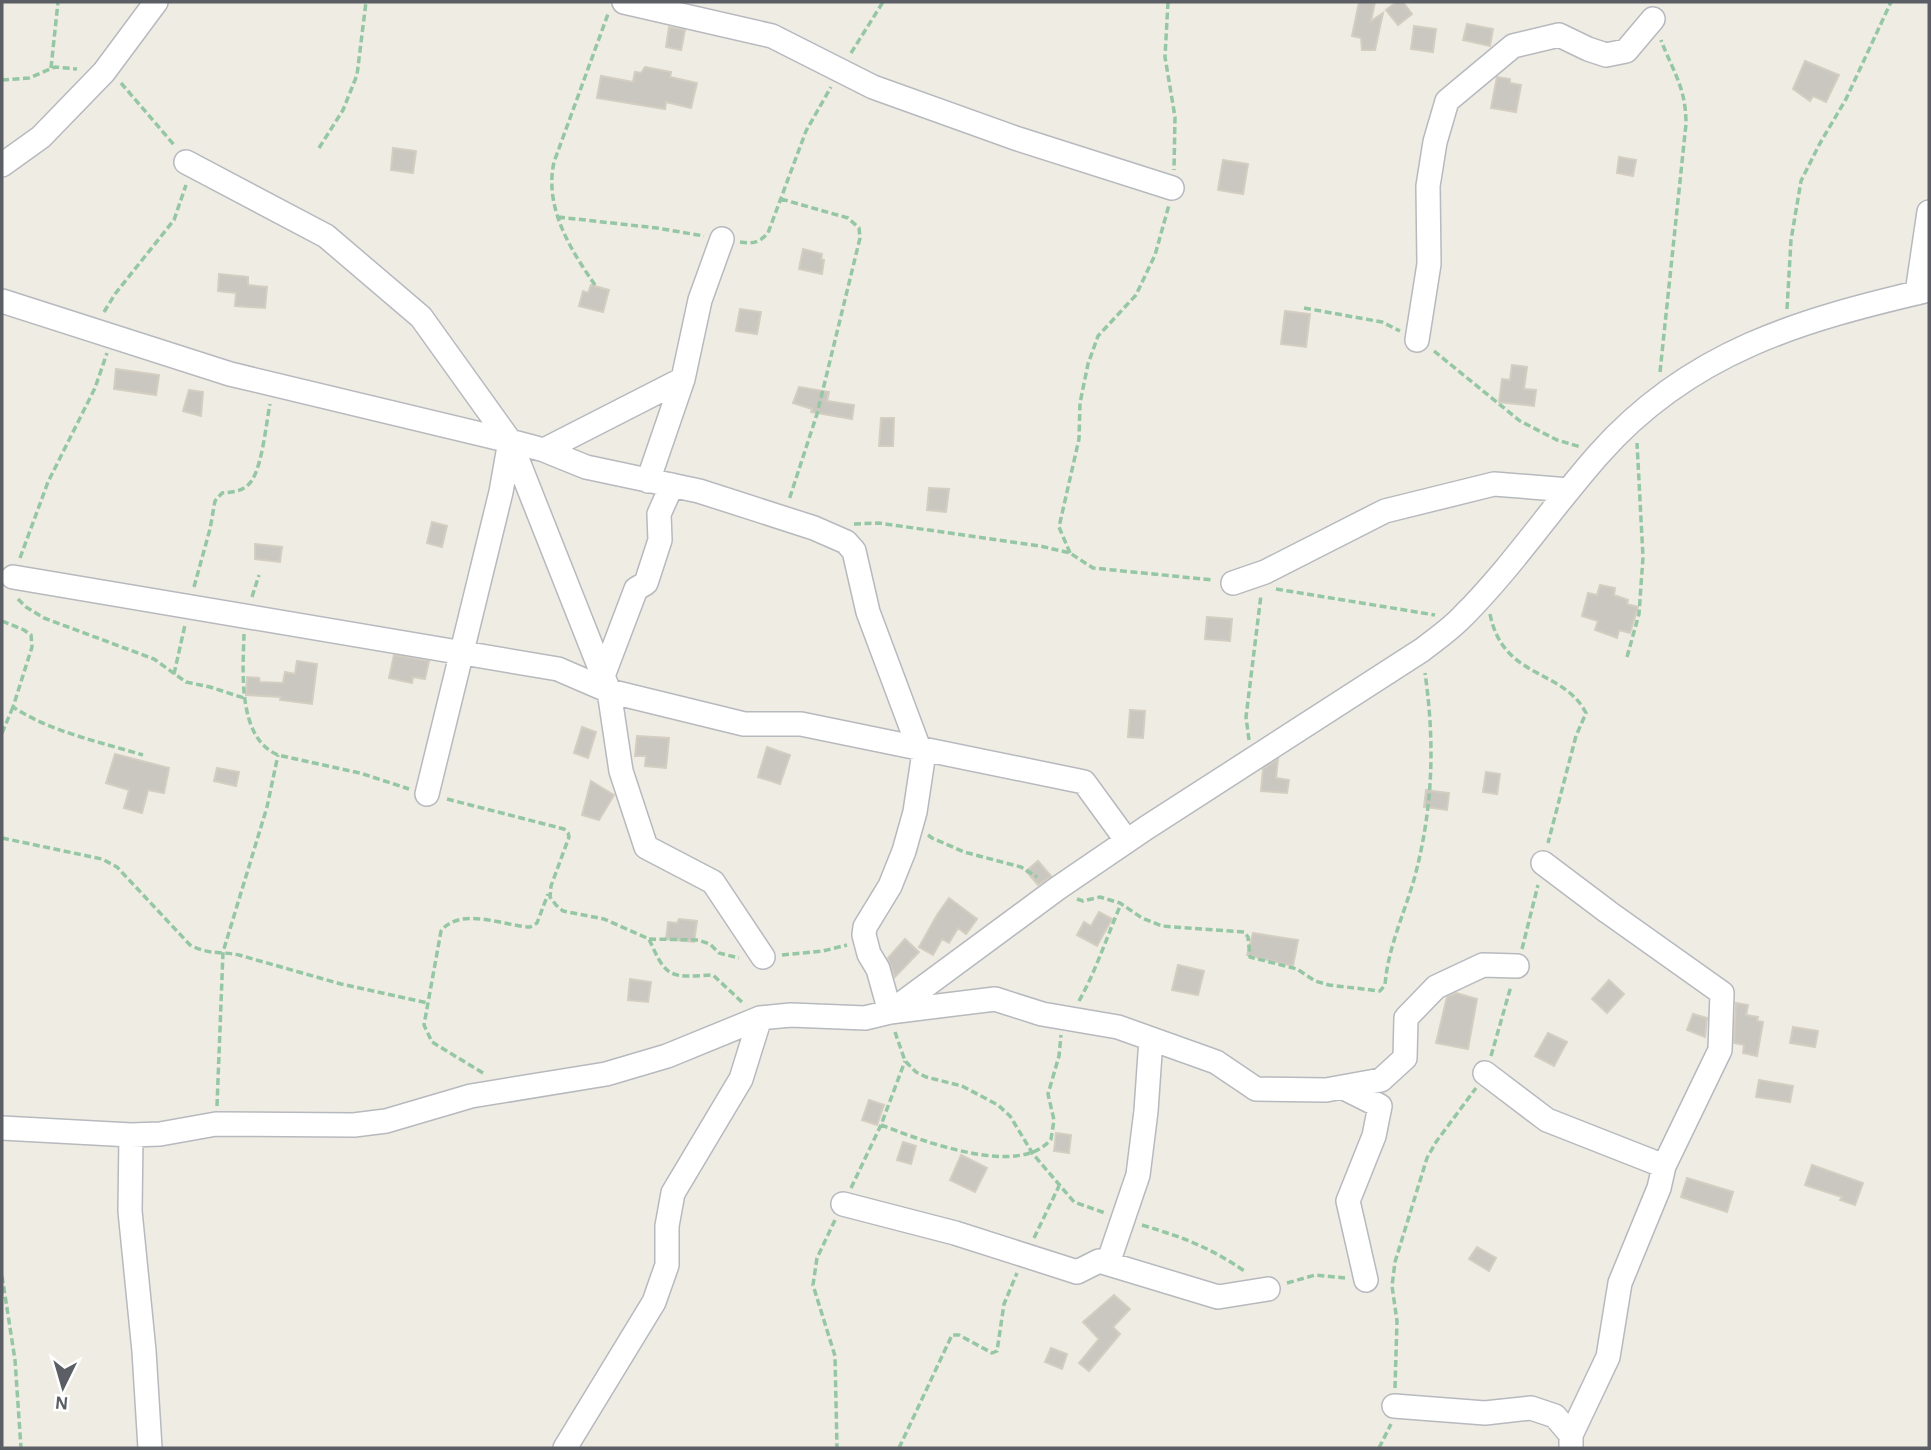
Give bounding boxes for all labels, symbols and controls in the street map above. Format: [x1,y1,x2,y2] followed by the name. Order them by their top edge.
[28,1352,98,1422] north arrow
[54,1392,69,1412] text: N

